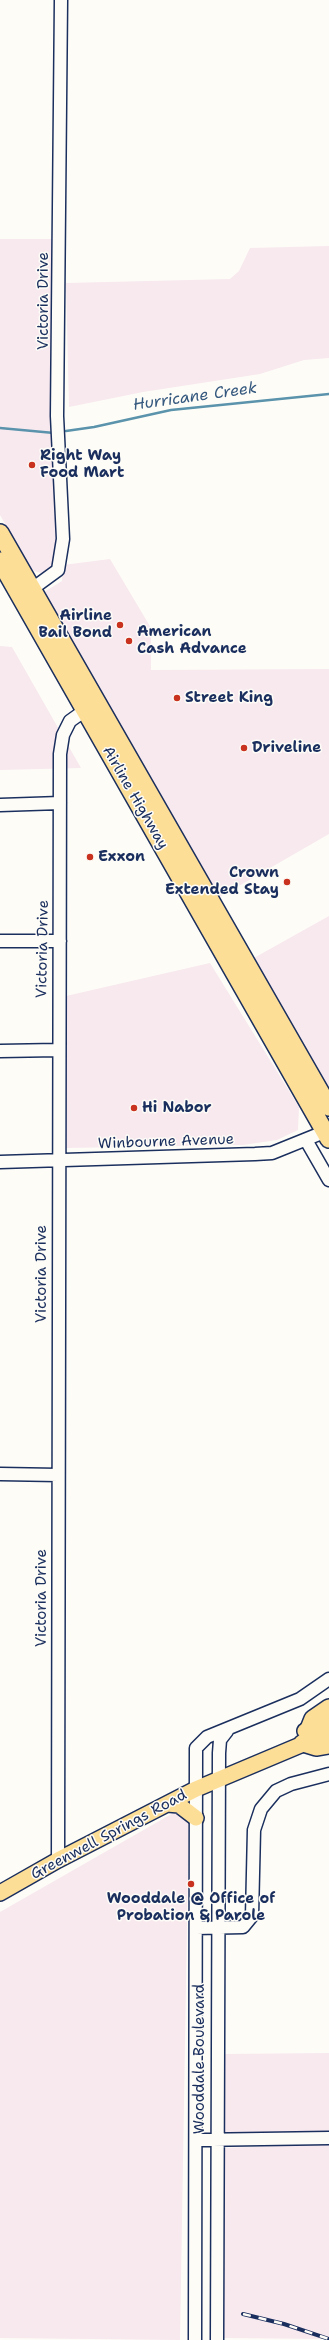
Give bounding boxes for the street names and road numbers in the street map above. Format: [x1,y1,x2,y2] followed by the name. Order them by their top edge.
[35,252,53,350] street label: Victoria Drive
[98,743,172,853] street label: Airline Highway
[33,900,53,998] street label: Victoria Drive
[98,1131,234,1153] street label: Winbourne Avenue
[33,1225,51,1323] street label: Victoria Drive
[33,1549,51,1647] street label: Victoria Drive
[28,1786,190,1884] street label: Greenwell Springs Road
[191,1984,209,2134] street label: Wooddale Boulevard

